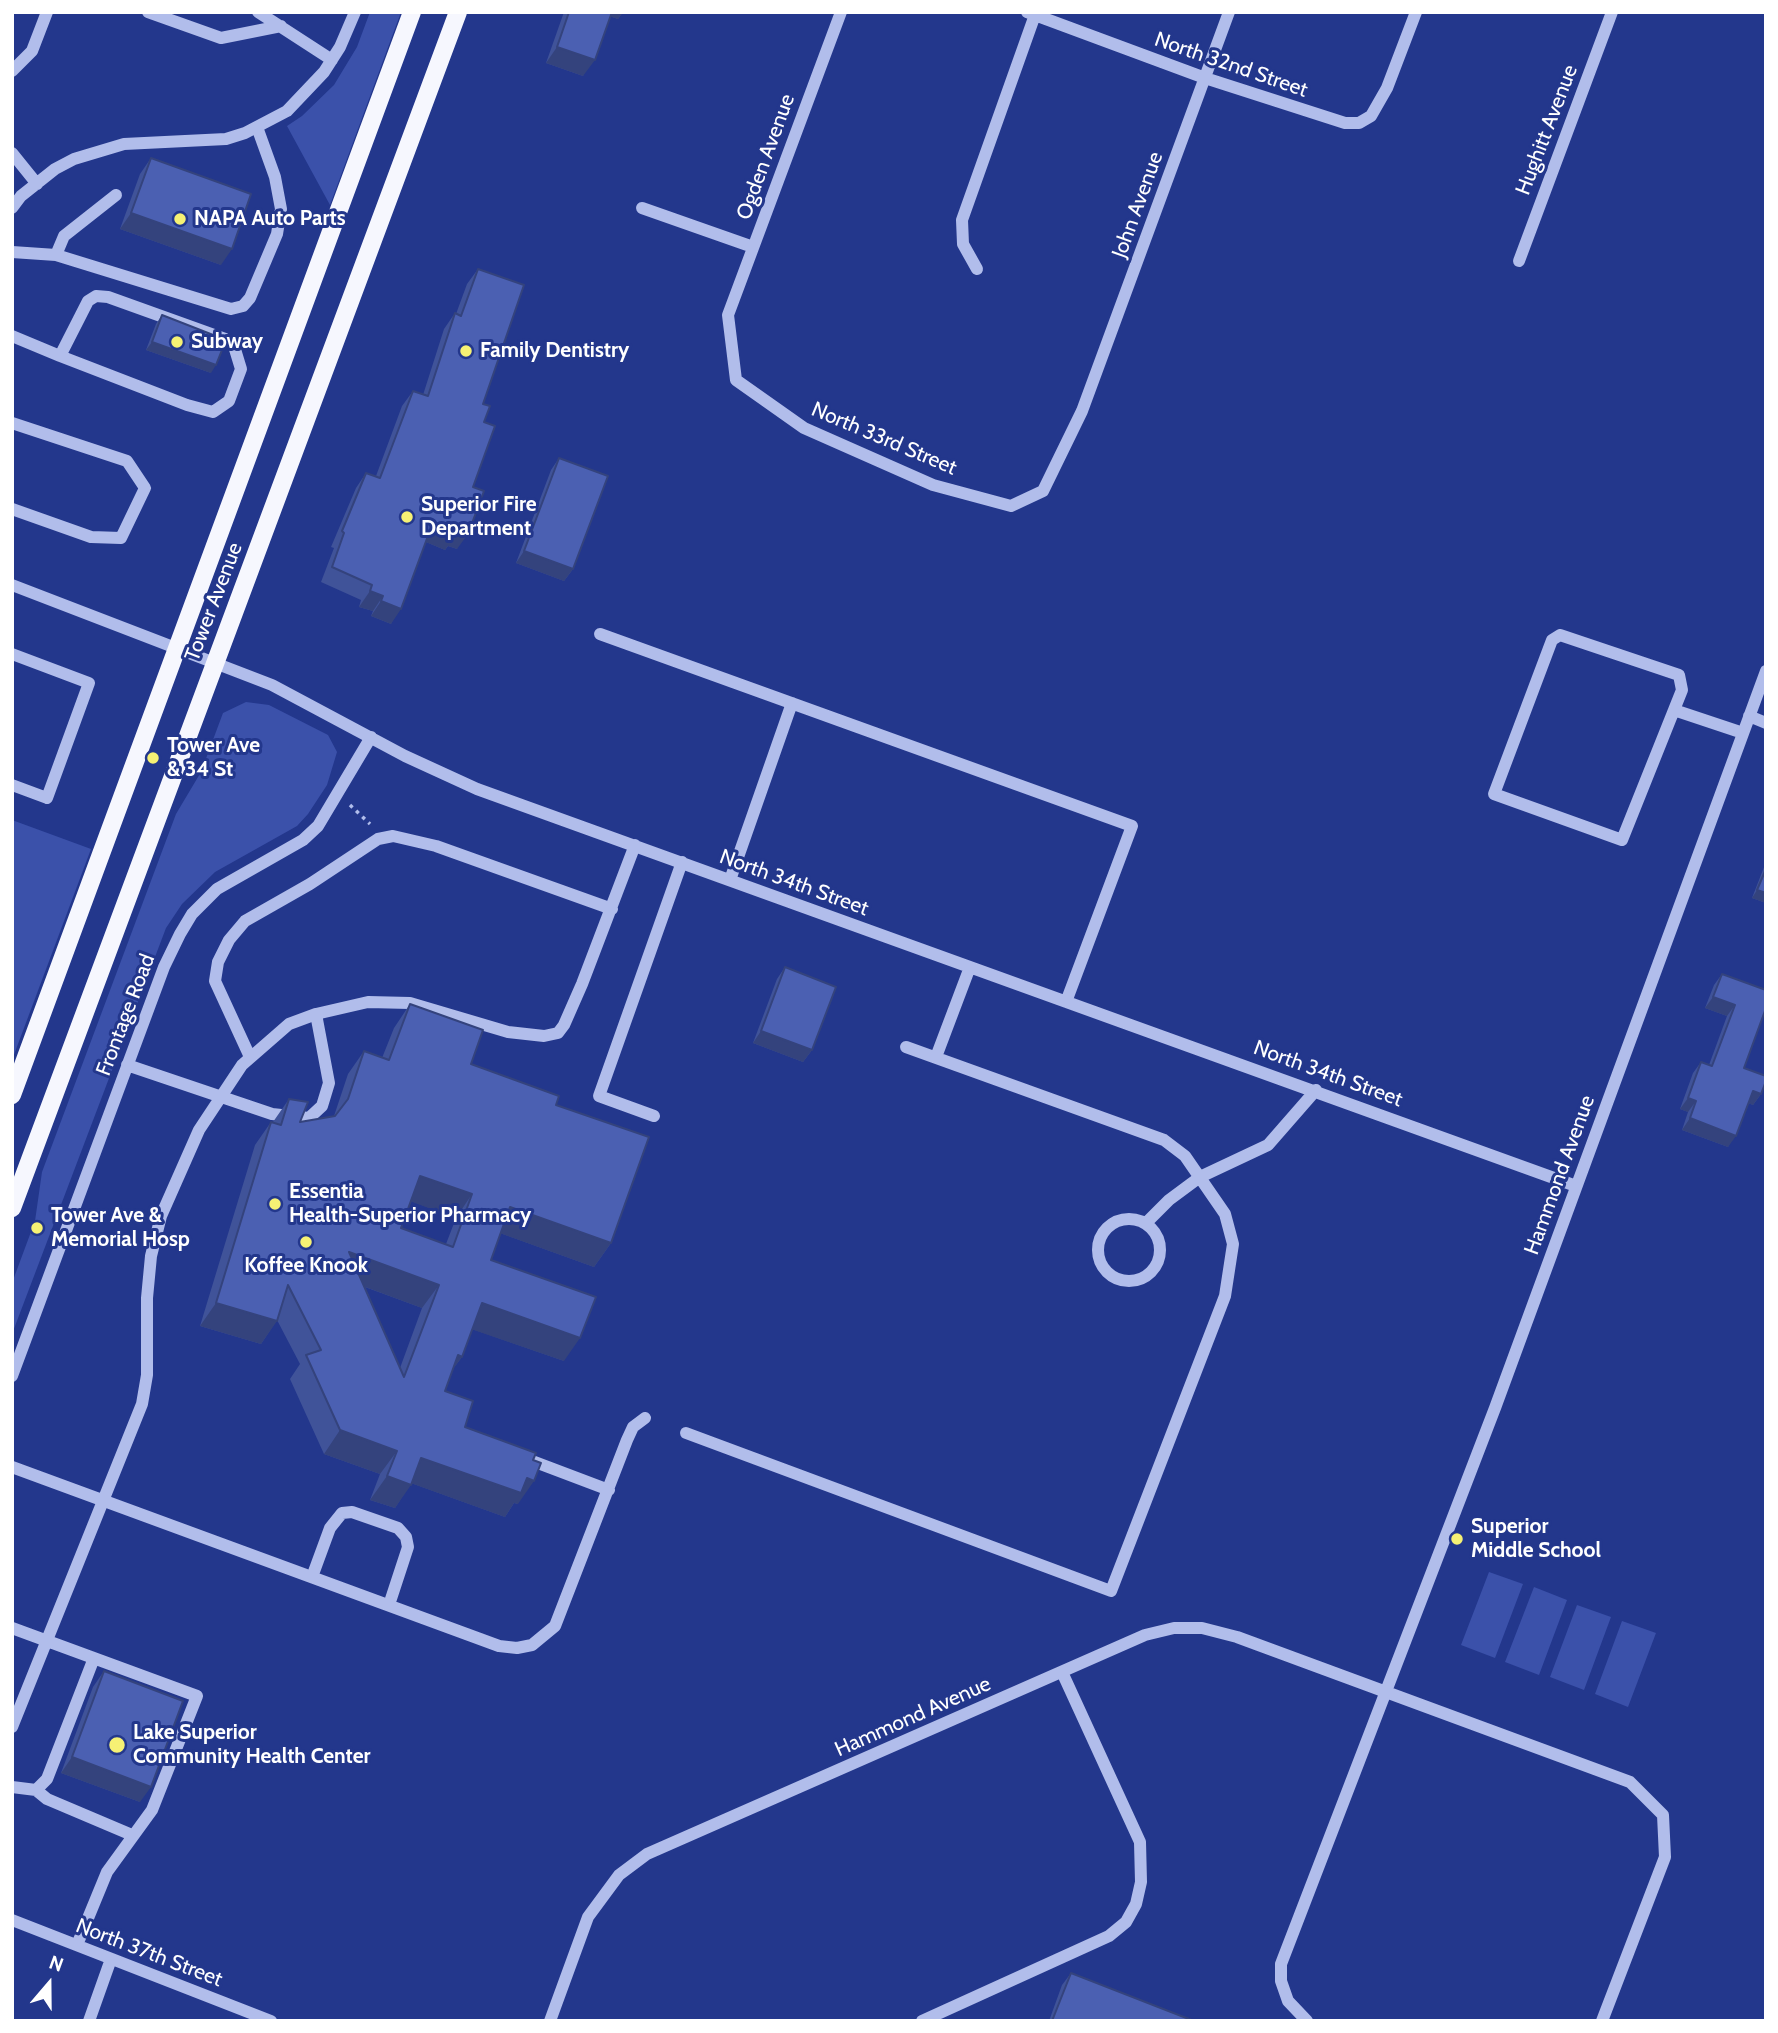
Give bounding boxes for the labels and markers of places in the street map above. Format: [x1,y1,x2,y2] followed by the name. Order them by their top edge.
[194,206,346,232] place label: NAPA Auto Parts
[172,211,188,227] marker: NAPA Auto Parts
[191,329,263,355] place label: Subway
[169,334,185,350] marker: Subway
[480,338,629,364] place label: Family Dentistry
[458,343,474,359] marker: Family Dentistry
[421,492,537,542] place label: Superior Fire Department
[399,509,415,525] marker: Superior Fire Department
[167,733,260,783] place label: Tower Ave & 34 St
[145,750,161,766] marker: Tower Ave & 34 St
[289,1179,531,1229] place label: Essentia Health-Superior Pharmacy
[267,1196,283,1212] marker: Essentia Health-Superior Pharmacy
[51,1203,190,1253] place label: Tower Ave & Memorial Hosp
[29,1220,45,1236] marker: Tower Ave & Memorial Hosp
[298,1234,314,1250] marker: Koffee Knook
[244,1253,368,1279] place label: Koffee Knook
[1471,1514,1601,1564] place label: Superior Middle School
[1449,1531,1465,1547] marker: Superior Middle School
[133,1720,370,1770] place label: Lake Superior Community Health Center
[107,1735,127,1755] marker: Lake Superior Community Health Center

